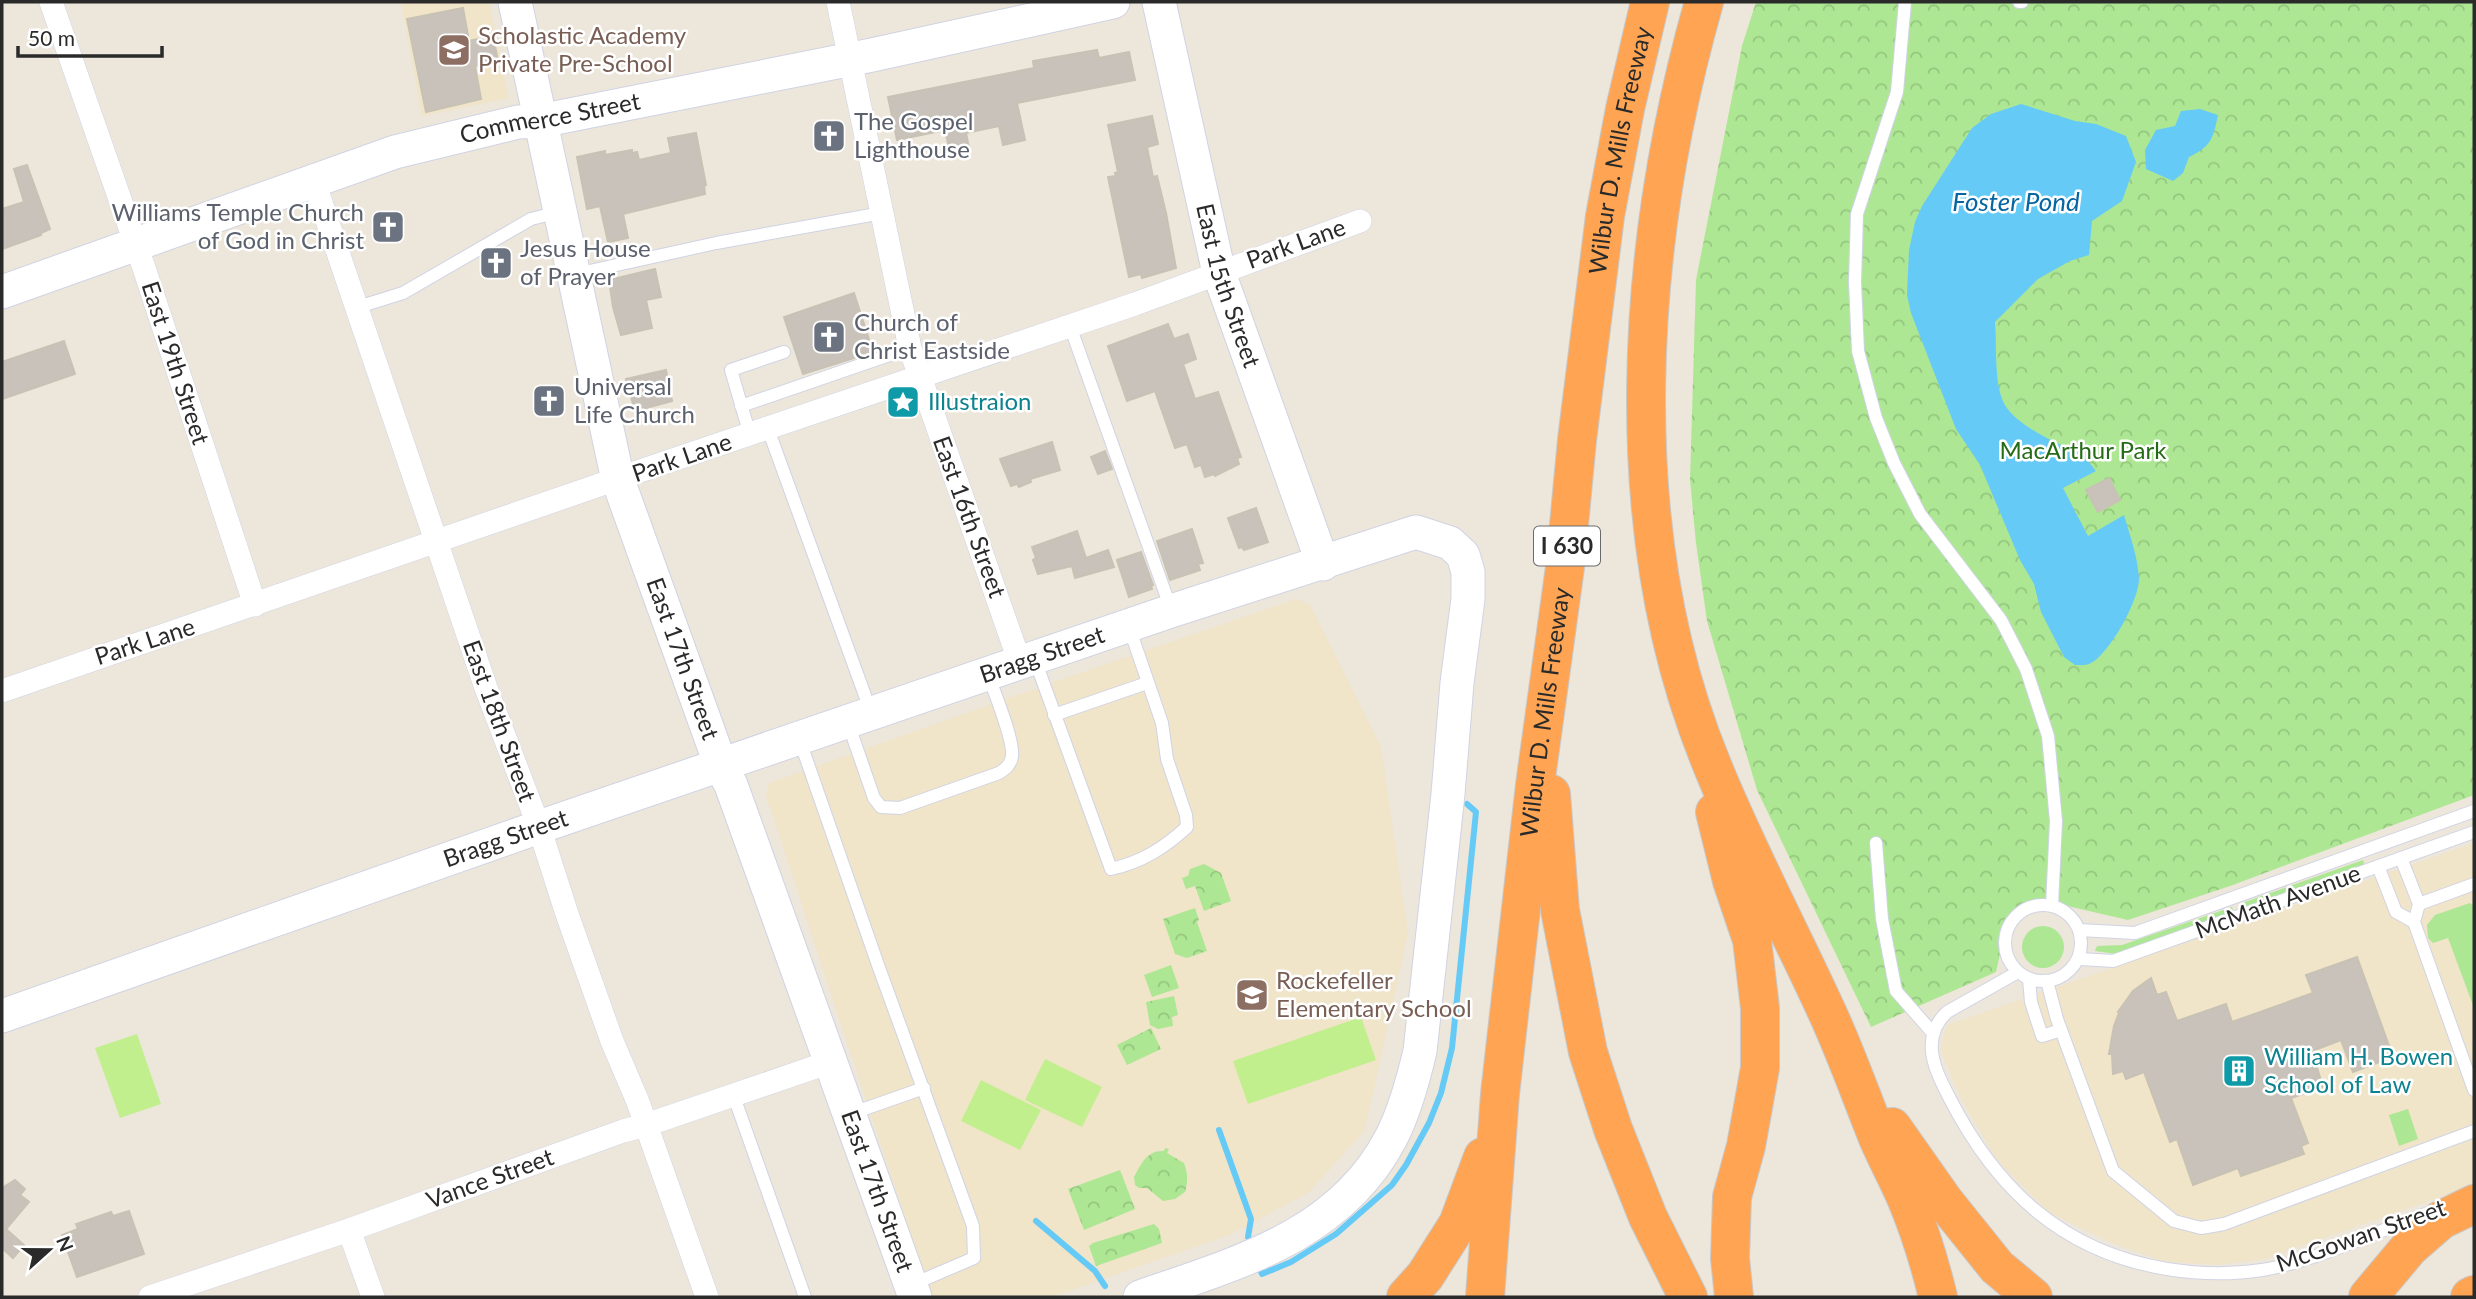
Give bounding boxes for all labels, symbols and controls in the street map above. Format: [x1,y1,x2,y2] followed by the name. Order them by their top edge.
[18,14,161,58] scale bar
[478,20,687,77] place label: Scholastic Academy Private Pre-School
[1582,23,1657,276] street label: Wilbur D. Mills Freeway
[28,25,75,50] text: 50 m
[435,31,473,69] school or university icon: Scholastic Academy Private Pre-School
[457,85,643,149] street label: Commerce Street
[854,106,973,163] place label: The Gospel Lighthouse
[810,117,848,155] church icon: The Gospel Lighthouse
[1952,185,2080,217] water label: Foster Pond
[111,197,364,254] place label: Williams Temple Church of God in Christ
[1191,201,1268,371] street label: East 15th Street
[369,208,407,246] church icon: Williams Temple Church of God in Christ
[1242,211,1349,274] street label: Park Lane
[520,233,651,290] place label: Jesus House of Prayer
[477,244,515,282] church icon: Jesus House of Prayer
[136,277,217,448] street label: East 19th Street
[854,307,1010,364] place label: Church of Christ Eastside
[810,318,848,356] church icon: Church of Christ Eastside
[574,371,695,428] place label: Universal Life Church
[530,382,568,420] church icon: Universal Life Church
[884,383,922,421] place icon: Illustraion
[928,386,1031,415] place label: Illustraion
[628,426,735,487] street label: Park Lane
[928,432,1013,602] street label: East 16th Street
[2000,435,2167,464] park label: MacArthur Park
[1534,526,1600,566] road number: I 630
[641,573,726,744] street label: East 17th Street
[1513,585,1575,838] street label: Wilbur D. Mills Freeway
[91,611,198,670] street label: Park Lane
[975,619,1108,688] street label: Bragg Street
[458,636,543,806] street label: East 18th Street
[439,802,572,873] street label: Bragg Street
[2191,857,2364,944] street label: McMath Avenue
[1276,965,1472,1022] place label: Rockefeller Elementary School
[1233,976,1271,1014] school or university icon: Rockefeller Elementary School
[2264,1041,2453,1098] place label: William H. Bowen School of Law
[2220,1052,2258,1090] building icon: William H. Bowen School of Law
[836,1106,921,1276] street label: East 17th Street
[422,1141,557,1214] street label: Vance Street
[2272,1192,2449,1277] street label: McGowan Street
[14,1215,84,1285] north arrow
[52,1233,79,1255] text: N

